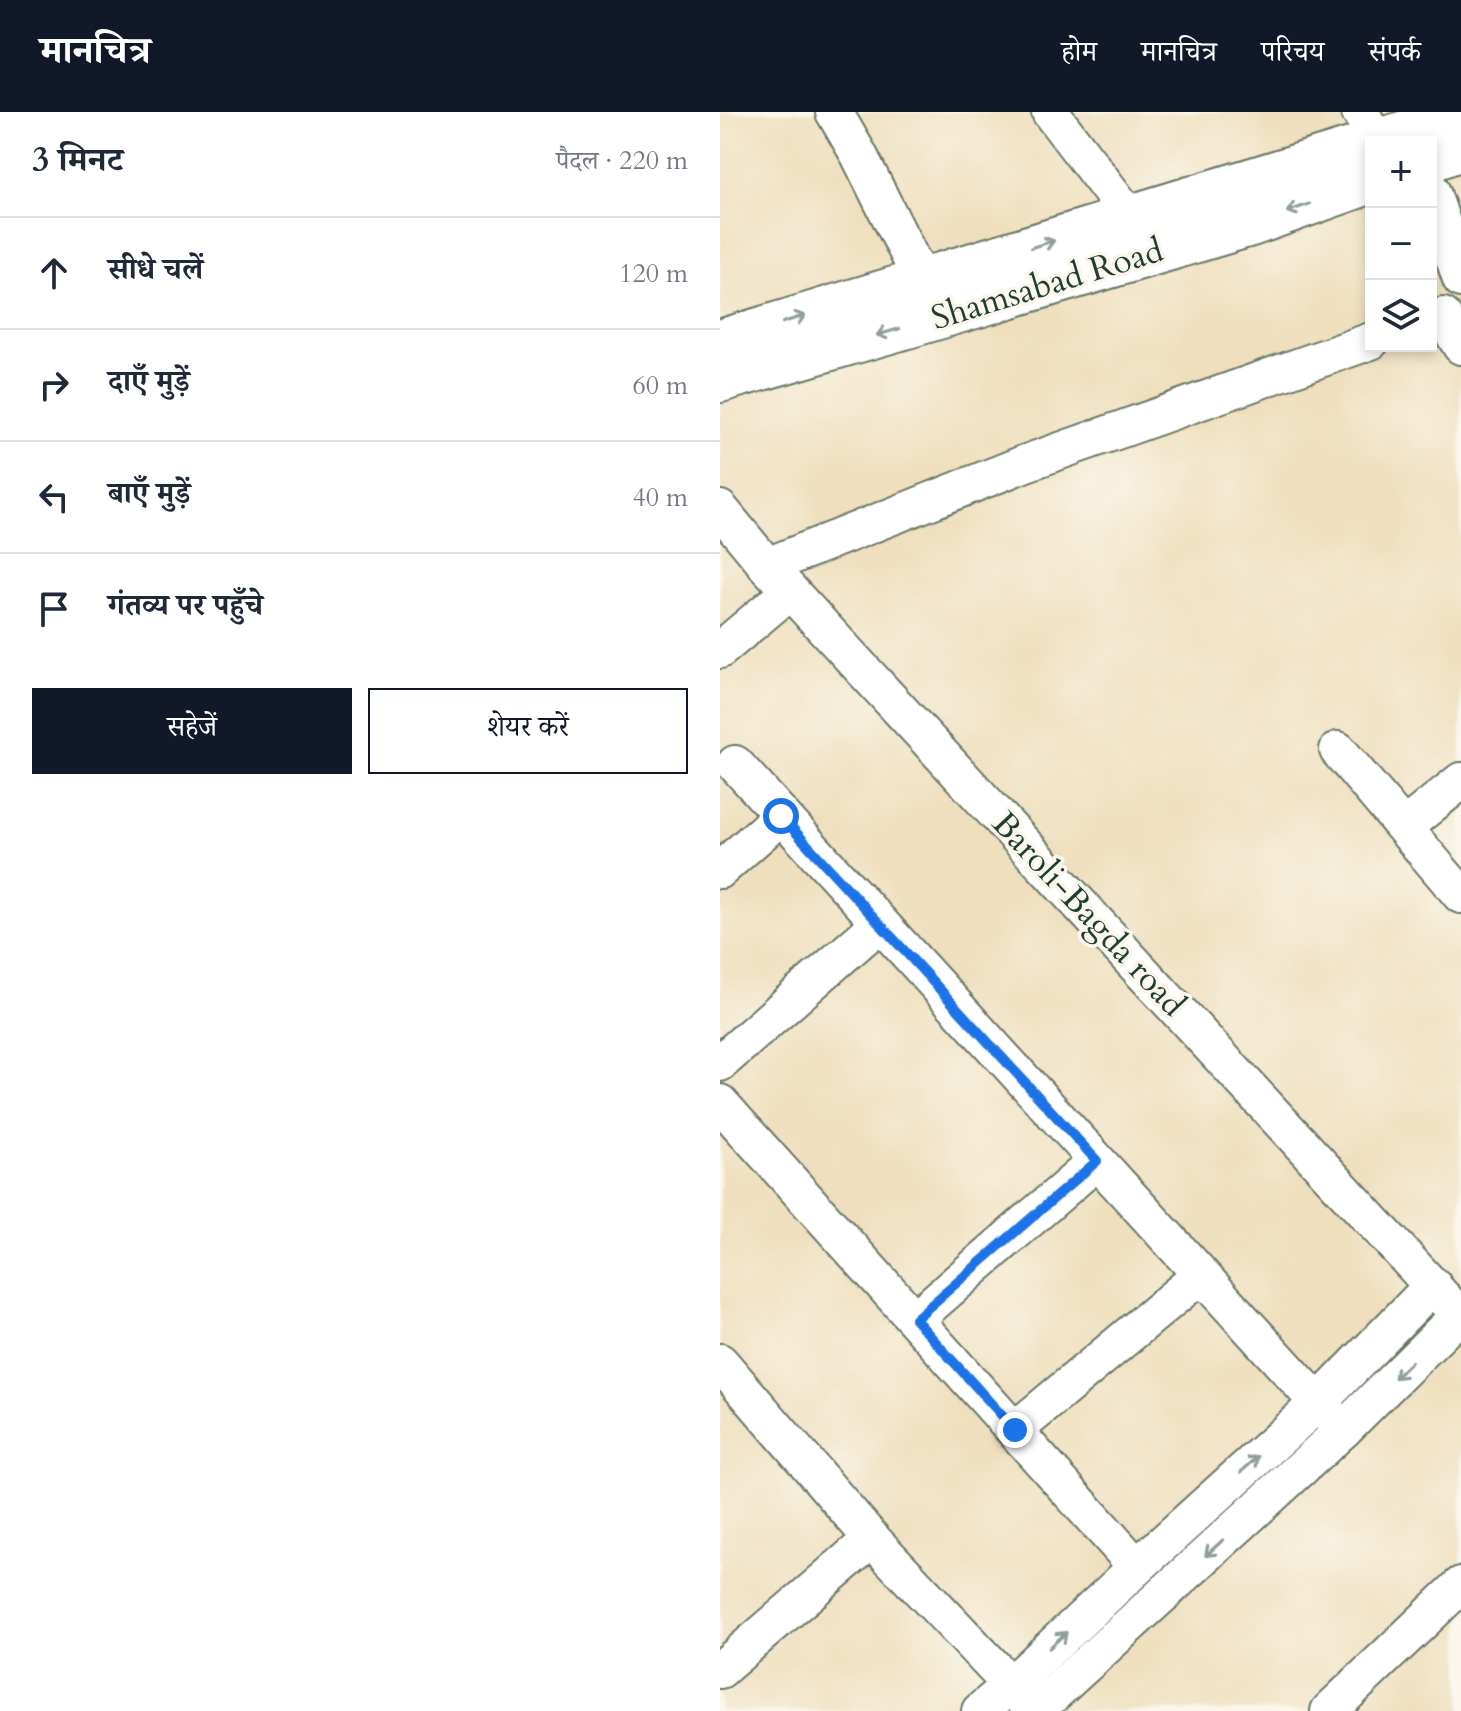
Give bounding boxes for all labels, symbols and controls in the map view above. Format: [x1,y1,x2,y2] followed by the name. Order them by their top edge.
[40,25,151,77] text: मानचित्र
[1061,33,1097,71] text: होम
[1141,33,1217,71] text: मानचित्र
[1261,33,1324,71] text: परिचय
[1368,33,1421,71] text: संपर्क
[1365,136,1437,352] map controls
[1365,136,1437,208] button: +
[32,137,123,183] text: 3 मिनट
[556,143,688,178] text: पैदल · 220 m
[1285,201,1310,216] one-way arrow
[1365,208,1437,280] button: −
[925,227,1169,341] street label: Shamsabad Road
[1030,236,1056,251] one-way arrow
[108,249,203,290] text: सीधे चलें
[32,251,76,295] icon: ahead
[619,256,688,291] text: 120 m
[1365,280,1437,352] button: layers
[781,311,807,326] one-way arrow
[876,325,902,340] one-way arrow
[108,361,190,402] text: दाएँ मुड़ें
[32,363,76,407] icon: right
[632,368,688,403] text: 60 m
[108,473,190,514] text: बाएँ मुड़ें
[32,475,76,519] icon: left
[632,480,688,515] text: 40 m
[108,585,263,626] text: गंतव्य पर पहुँचे
[32,587,76,631] icon: arrive
[32,688,352,774] button: सहेजें
[368,688,688,774] button: शेयर करें
[763,798,799,834] route start
[982,802,1196,1026] street label: Baroli-Bagda road
[1393,1360,1413,1379] one-way arrow
[997,1412,1033,1448] route end
[1240,1455,1260,1474] one-way arrow
[1204,1538,1224,1556] one-way arrow
[1048,1632,1068,1650] one-way arrow

